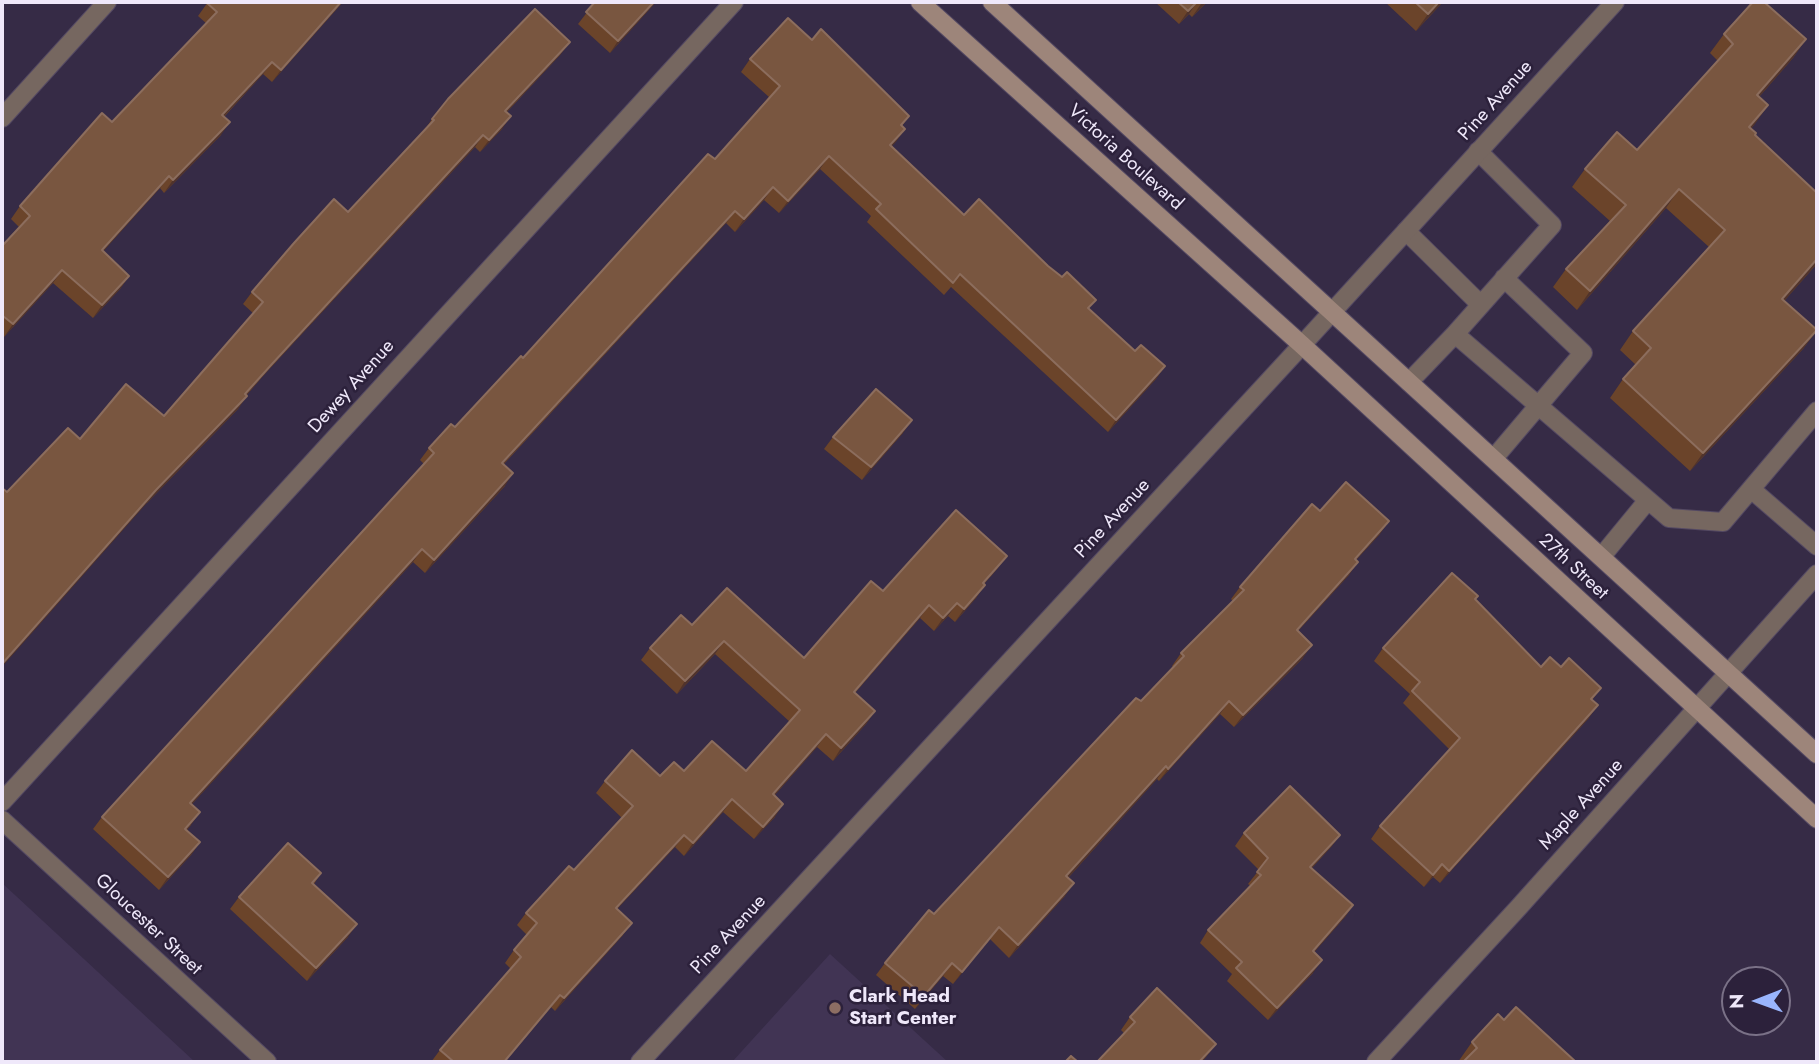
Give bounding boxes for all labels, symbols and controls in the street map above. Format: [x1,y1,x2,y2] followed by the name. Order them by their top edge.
[1454,56,1538,146] street label: Pine Avenue
[1063,100,1187,216] street label: Victoria Boulevard
[304,336,400,438] street label: Dewey Avenue
[1071,475,1155,563] street label: Pine Avenue
[1534,529,1612,605] street label: 27th Street
[1535,755,1629,855] street label: Maple Avenue
[90,870,206,980] street label: Gloucester Street
[687,891,771,979] street label: Pine Avenue
[1721,966,1791,1036] north arrow
[849,986,957,1030] place label: Clark Head Start Center
[1723,994,1750,1009] text: N
[827,1000,843,1016] marker: Clark Head Start Center

